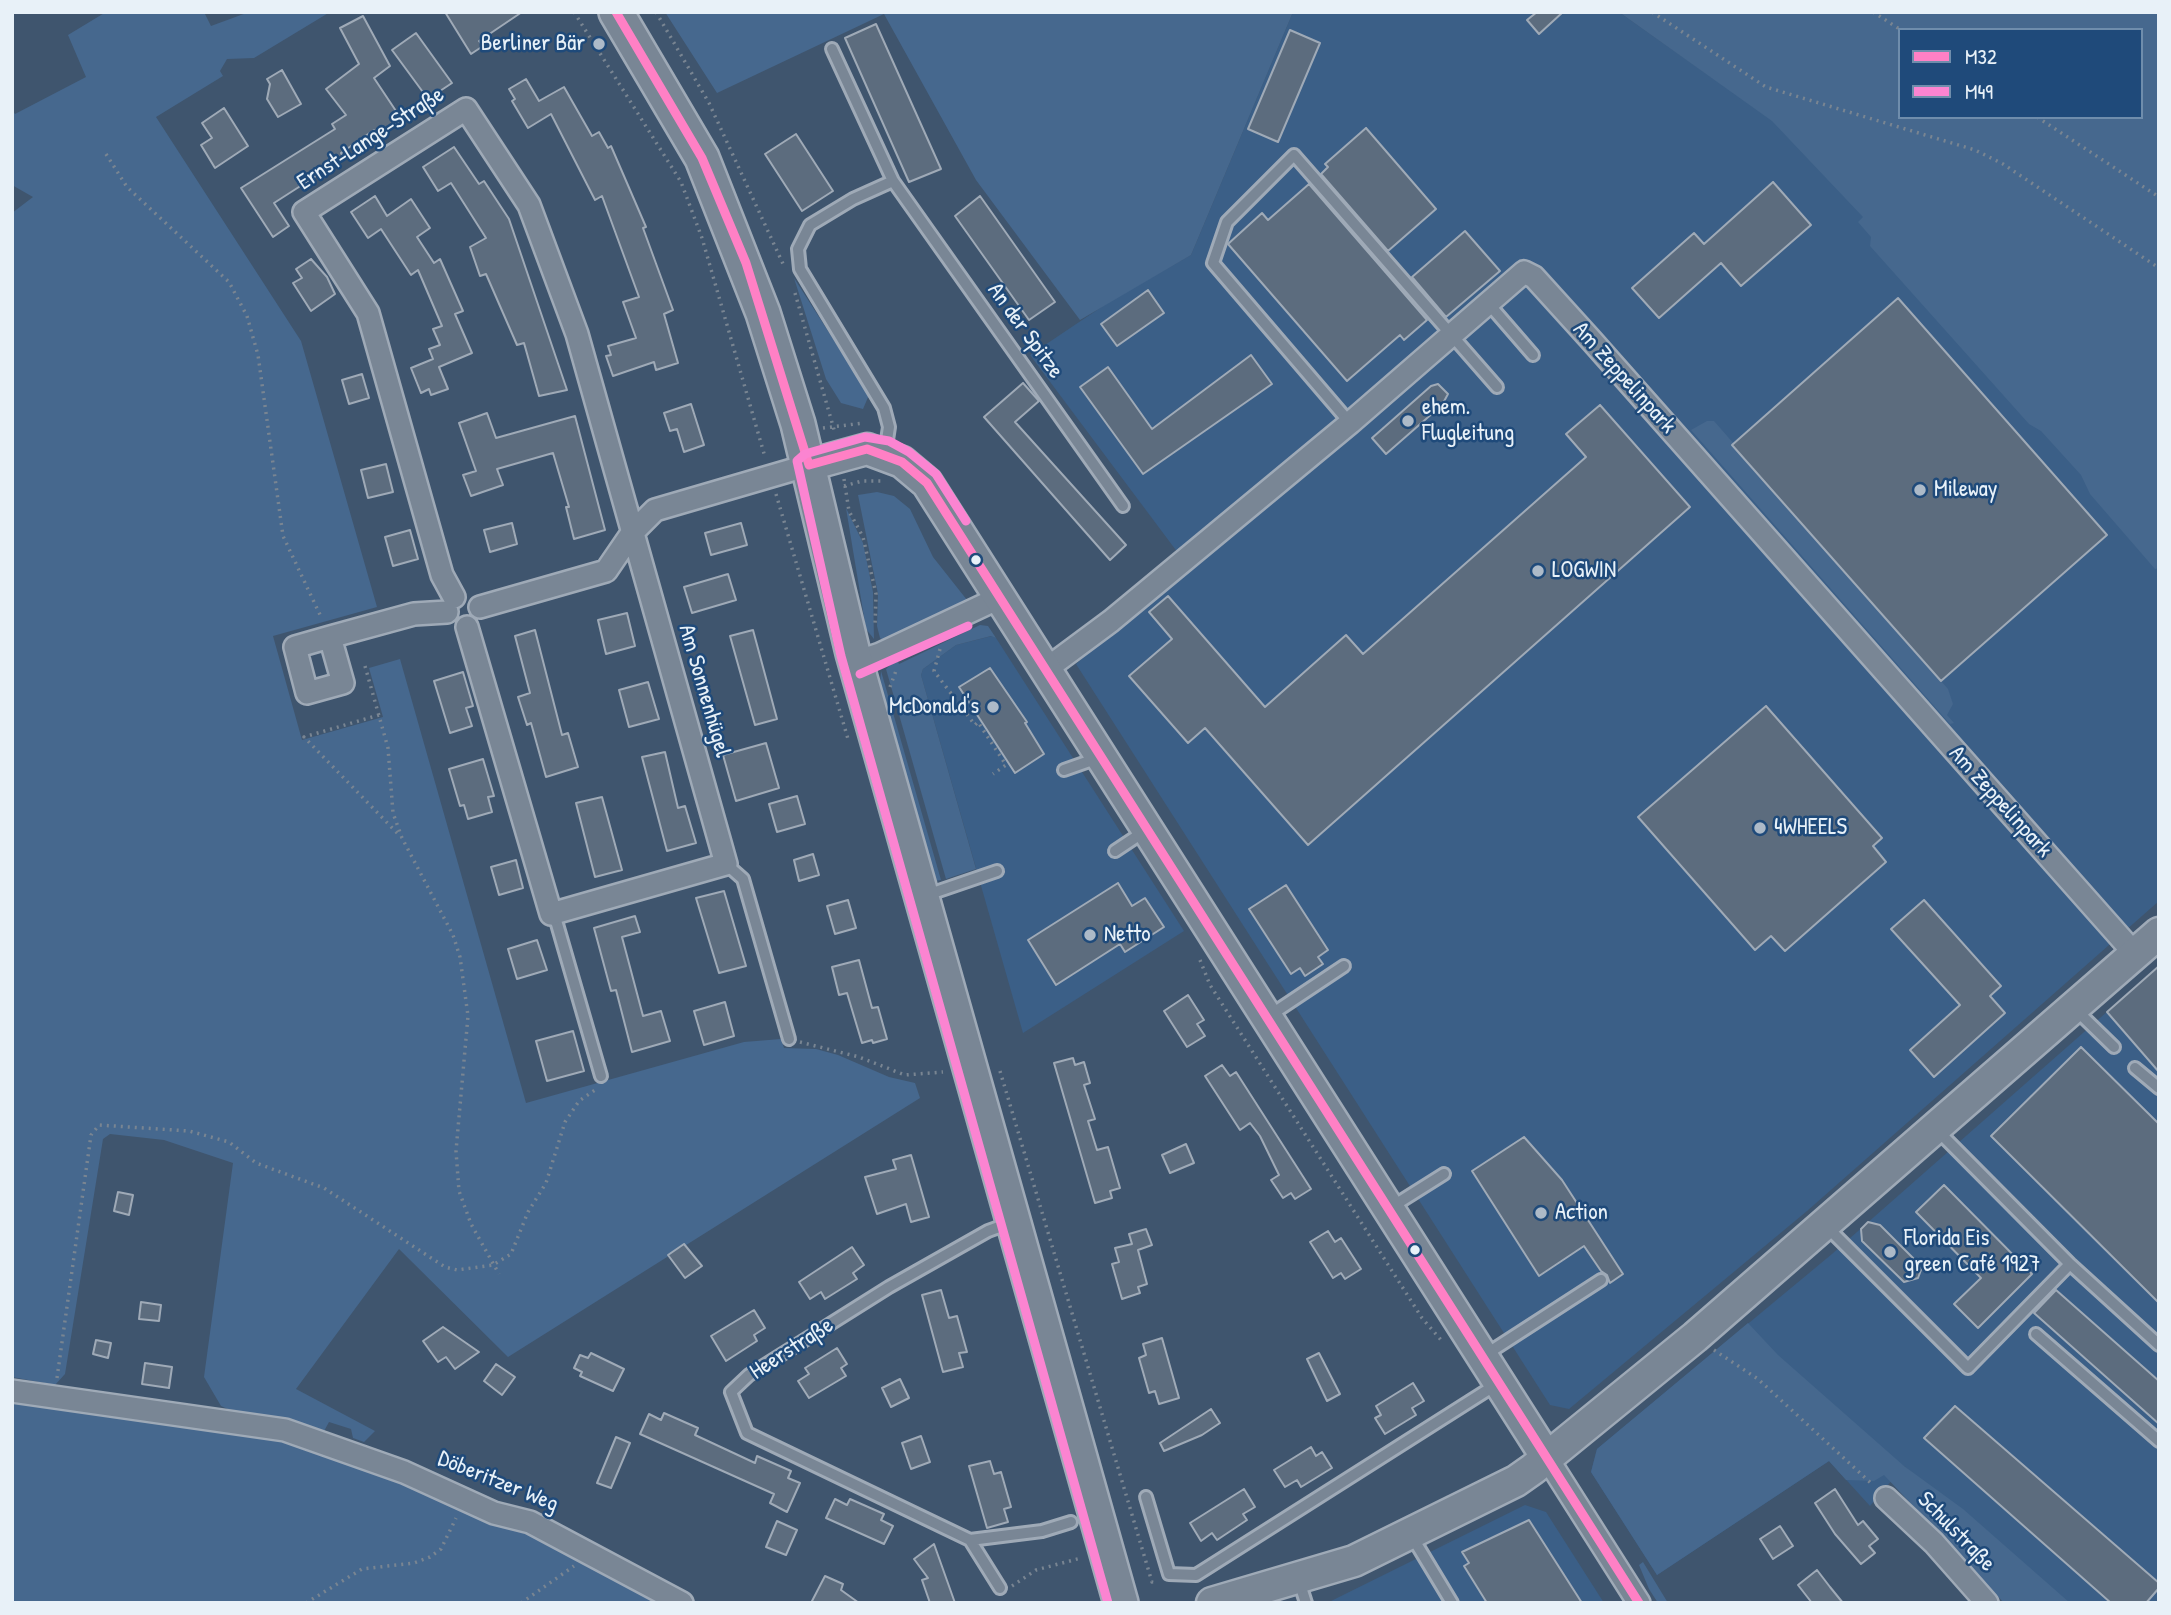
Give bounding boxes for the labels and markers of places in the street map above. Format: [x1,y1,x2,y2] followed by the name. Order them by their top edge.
[481,30,585,58] place label: Berliner Bär
[591,36,607,52] marker: Berliner Bär
[1422,394,1514,448] place label: ehem. Flugleitung
[1400,413,1416,429] marker: ehem. Flugleitung
[1934,476,1998,504] place label: Mileway
[1912,482,1928,498] marker: Mileway
[969,553,983,567] unlabelled marker
[1552,557,1616,585] place label: LOGWIN
[1530,563,1546,579] marker: LOGWIN
[889,693,979,721] place label: McDonald's
[985,699,1001,715] marker: McDonald's
[1774,814,1847,842] place label: 4WHEELS
[1752,820,1768,836] marker: 4WHEELS
[1104,921,1150,949] place label: Netto
[1082,927,1098,943] marker: Netto
[1555,1199,1608,1227] place label: Action
[1533,1205,1549,1221] marker: Action
[1904,1225,2040,1279] place label: Florida Eis green Café 1927
[1408,1243,1422,1257] unlabelled marker
[1882,1244,1898,1260] marker: Florida Eis green Café 1927

